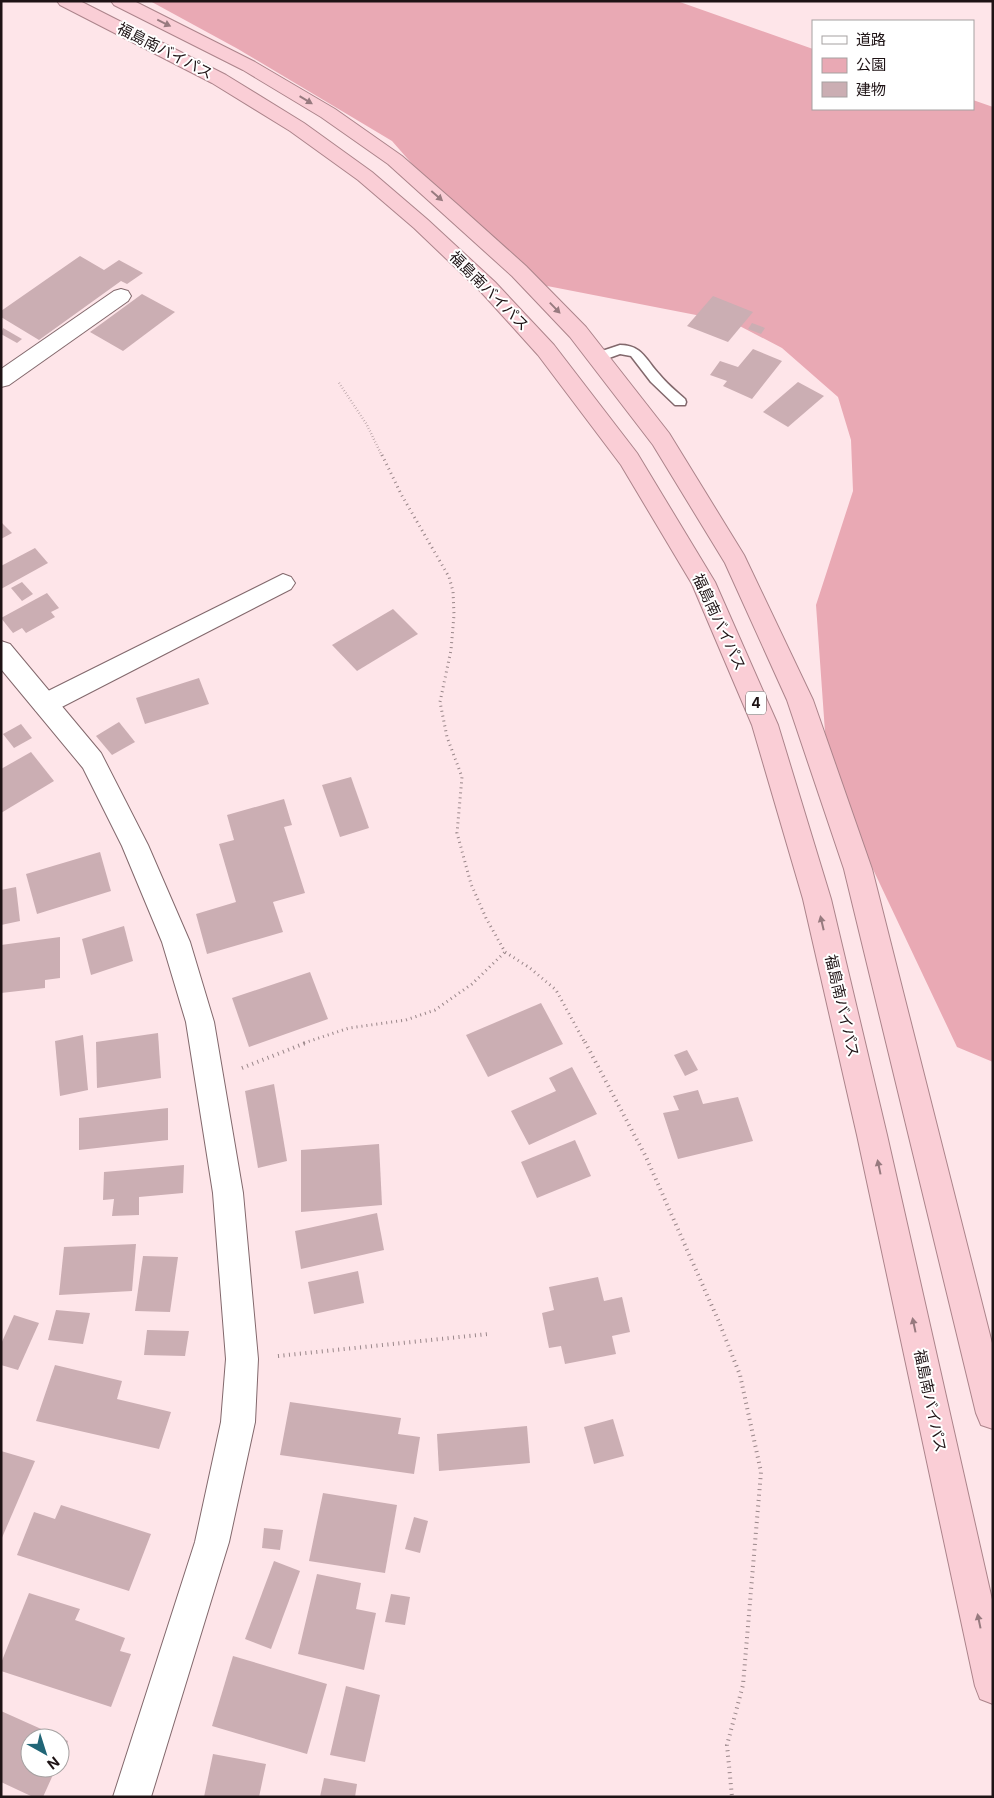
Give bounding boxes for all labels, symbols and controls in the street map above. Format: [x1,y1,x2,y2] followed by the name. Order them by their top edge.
[114,18,216,83] street label: 福島南バイパス
[156,18,171,27] one-way arrow
[812,20,974,110] legend
[856,30,886,49] text: 道路
[856,55,886,74] text: 公園
[856,80,886,99] text: 建物
[300,96,313,105] one-way arrow
[430,191,443,202] one-way arrow
[446,247,533,334] street label: 福島南バイパス
[549,302,561,314] one-way arrow
[689,570,750,673] street label: 福島南バイパス
[746,691,766,714] road number: 4
[818,916,826,931] one-way arrow
[821,953,864,1059] street label: 福島南バイパス
[875,1159,883,1174] one-way arrow
[910,1318,918,1333] one-way arrow
[910,1348,951,1454] street label: 福島南バイパス
[974,1612,982,1628] one-way arrow
[20,1728,70,1778] north arrow
[44,1754,63,1773] text: N

